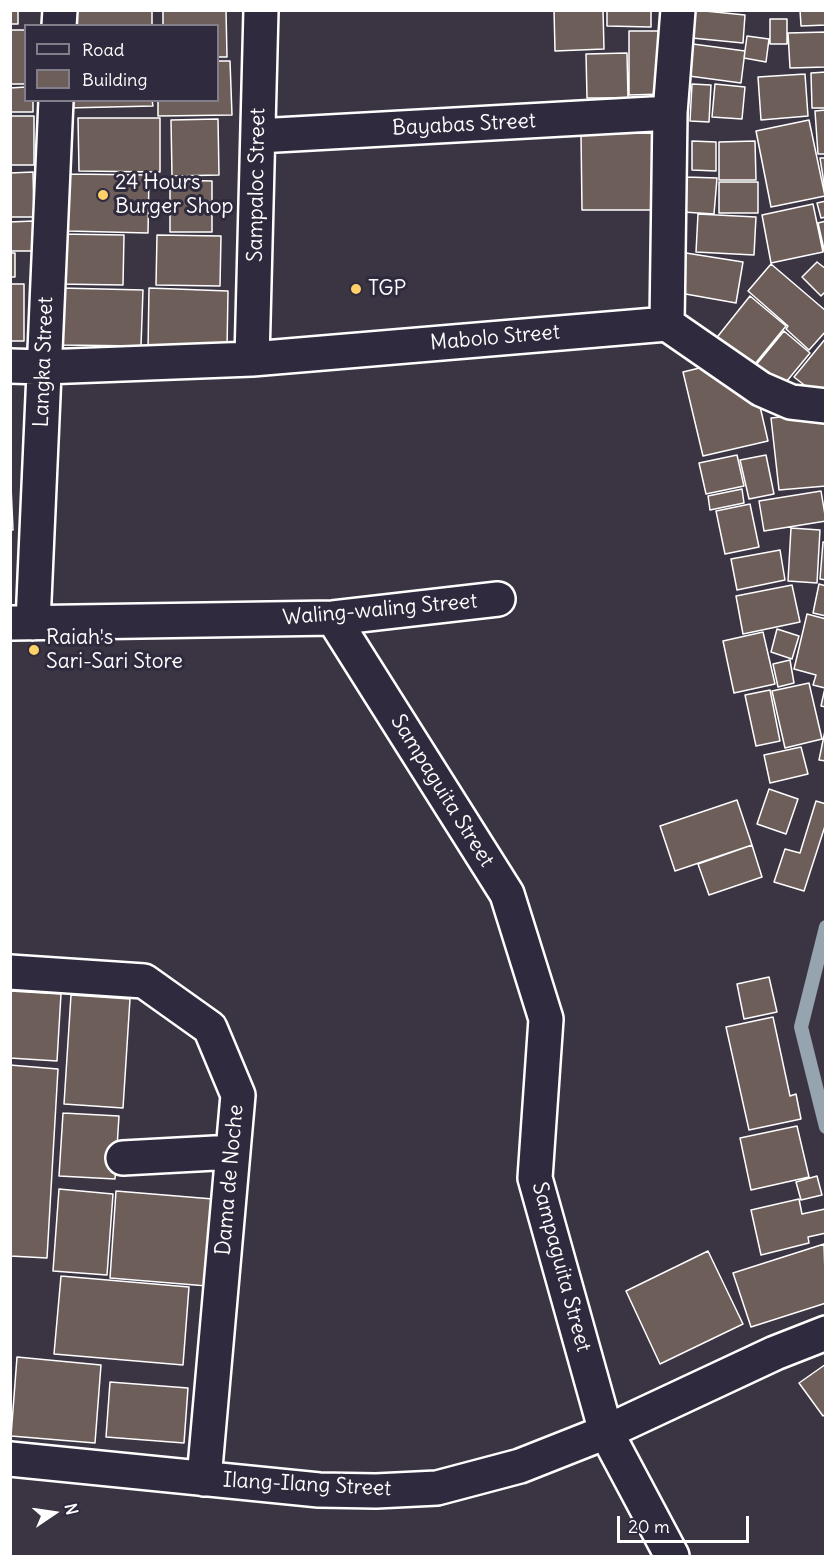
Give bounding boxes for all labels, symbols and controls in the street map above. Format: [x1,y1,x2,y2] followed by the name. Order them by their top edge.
[24,24,219,102] legend
[82,38,124,61] text: Road
[82,68,147,91] text: Building
[243,108,271,262] street label: Sampaloc Street
[392,109,536,141] street label: Bayabas Street
[115,170,234,220] place label: 24 Hours Burger Shop
[96,188,110,202] marker: 24 Hours Burger Shop
[368,276,406,302] place label: TGP
[349,282,363,296] marker: TGP
[29,296,59,428] street label: Langka Street
[429,320,561,356] street label: Mabolo Street
[282,589,478,631] street label: Waling-waling Street
[46,625,183,675] place label: Raiah's Sari-Sari Store
[27,643,41,657] marker: Raiah's Sari-Sari Store
[385,710,499,872] street label: Sampaguita Street
[211,1104,249,1256] street label: Dama de Noche
[526,1179,596,1355] street label: Sampaguita Street
[222,1468,392,1502] street label: Ilang-Ilang Street
[24,1483,84,1543] north arrow
[61,1501,83,1517] text: N
[620,1504,752,1542] scale bar
[628,1515,670,1538] text: 20 m

